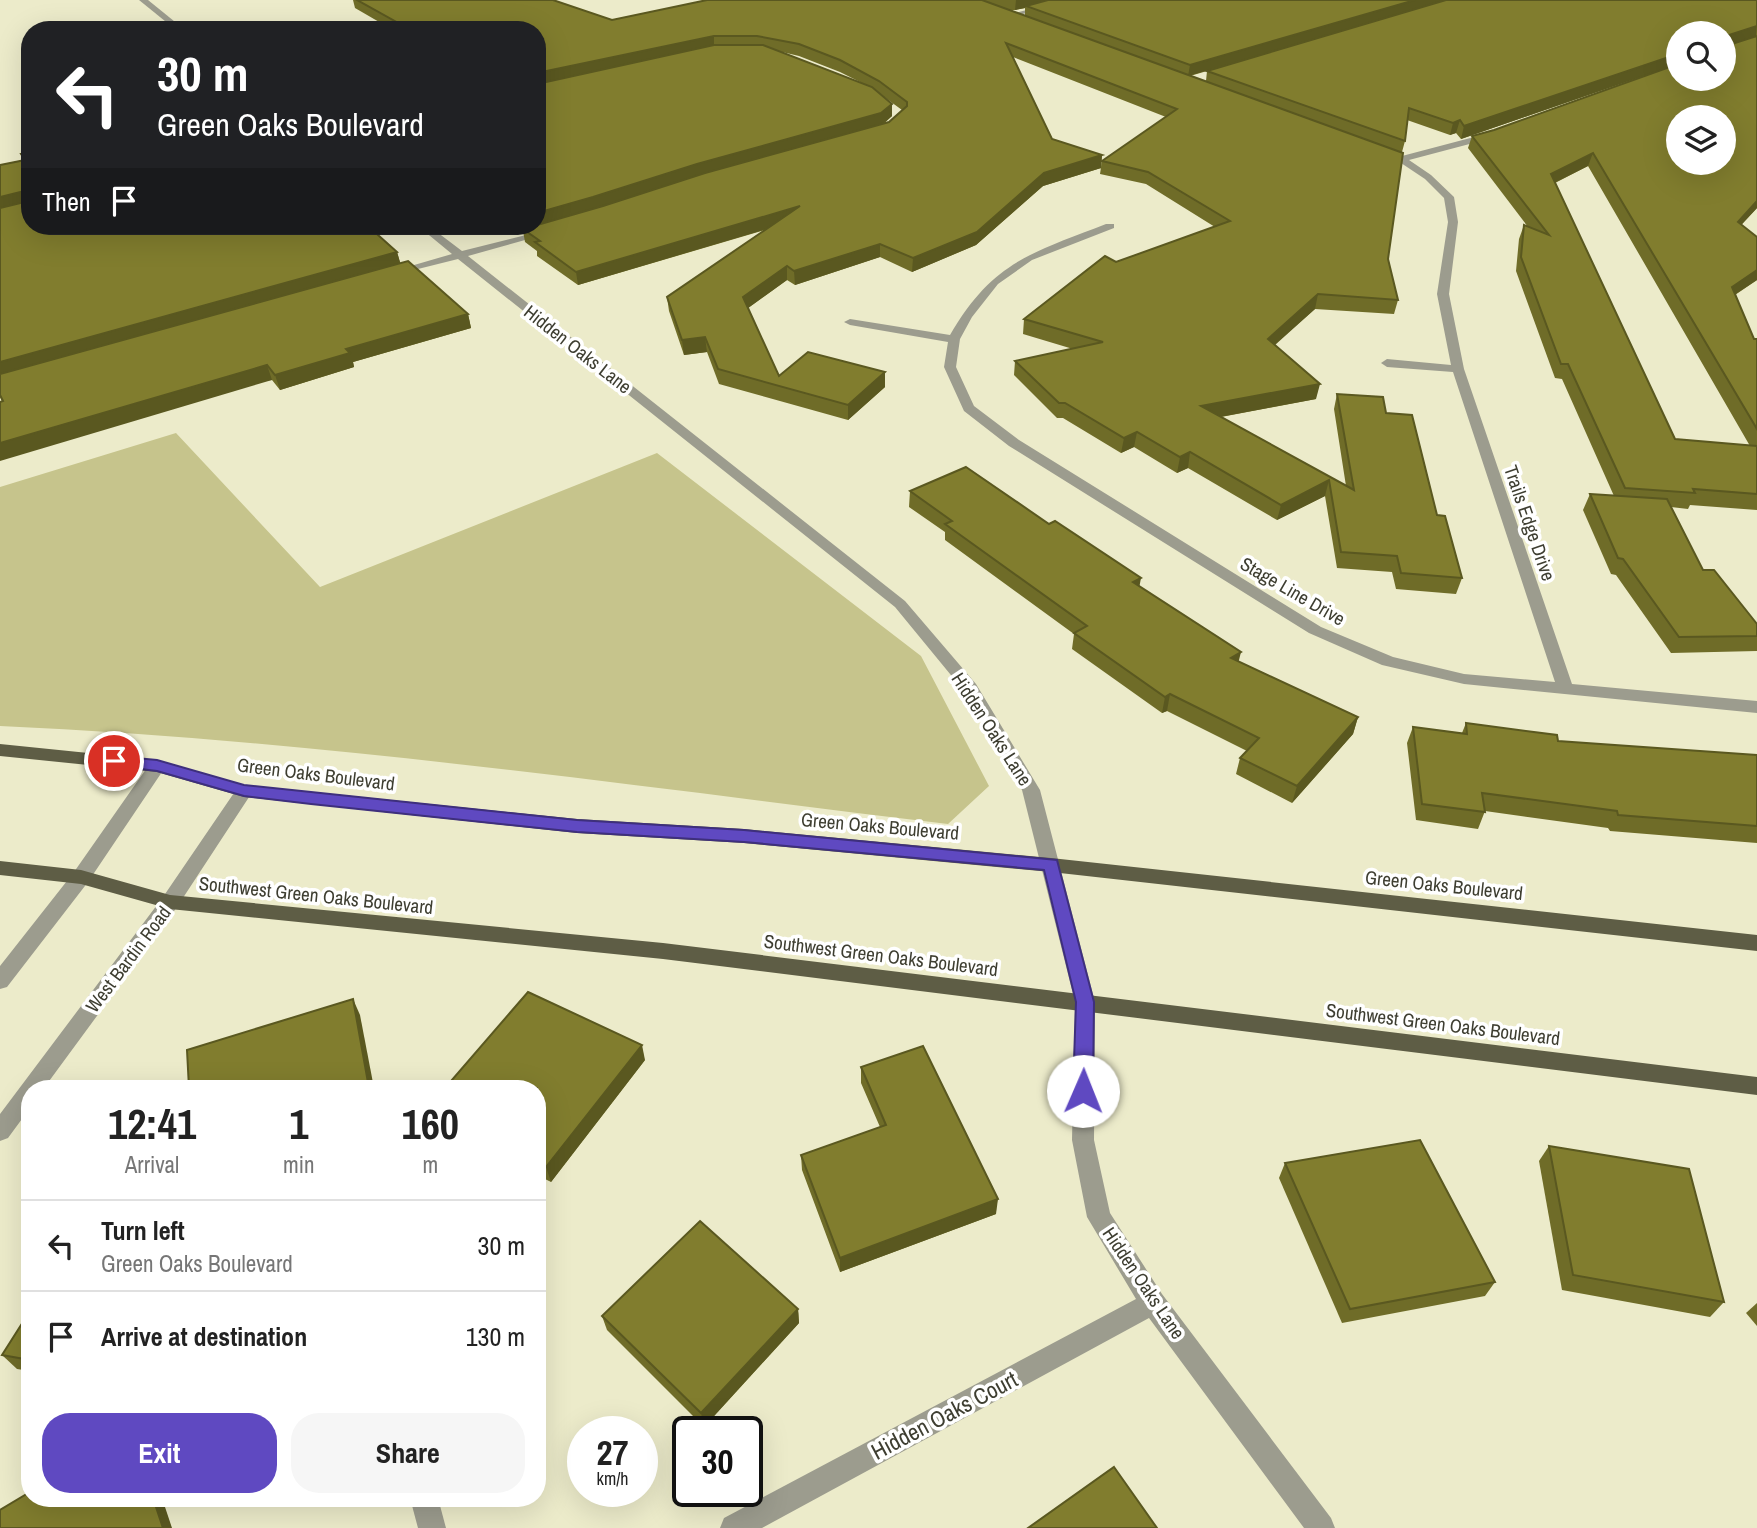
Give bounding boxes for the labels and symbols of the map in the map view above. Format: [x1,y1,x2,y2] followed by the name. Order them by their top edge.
[519,299,637,399] street label: Hidden Oaks Lane
[1498,462,1562,584] street label: Trails Edge Drive
[1236,551,1350,631] street label: Stage Line Drive
[946,667,1038,791] street label: Hidden Oaks Lane
[84,731,144,791] pin
[236,751,396,797] street label: Green Oaks Boulevard
[800,806,960,846] street label: Green Oaks Boulevard
[1364,864,1524,906] street label: Green Oaks Boulevard
[197,870,435,920] street label: Southwest Green Oaks Boulevard
[79,900,177,1018] street label: West Bardin Road
[763,928,999,982] street label: Southwest Green Oaks Boulevard
[1325,997,1561,1051] street label: Southwest Green Oaks Boulevard
[1046,1054,1120,1128] position arrow
[1097,1222,1191,1344] street label: Hidden Oaks Lane
[865,1363,1023,1467] street label: Hidden Oaks Court
[672,1416,763,1507] speed limit sign: 30

